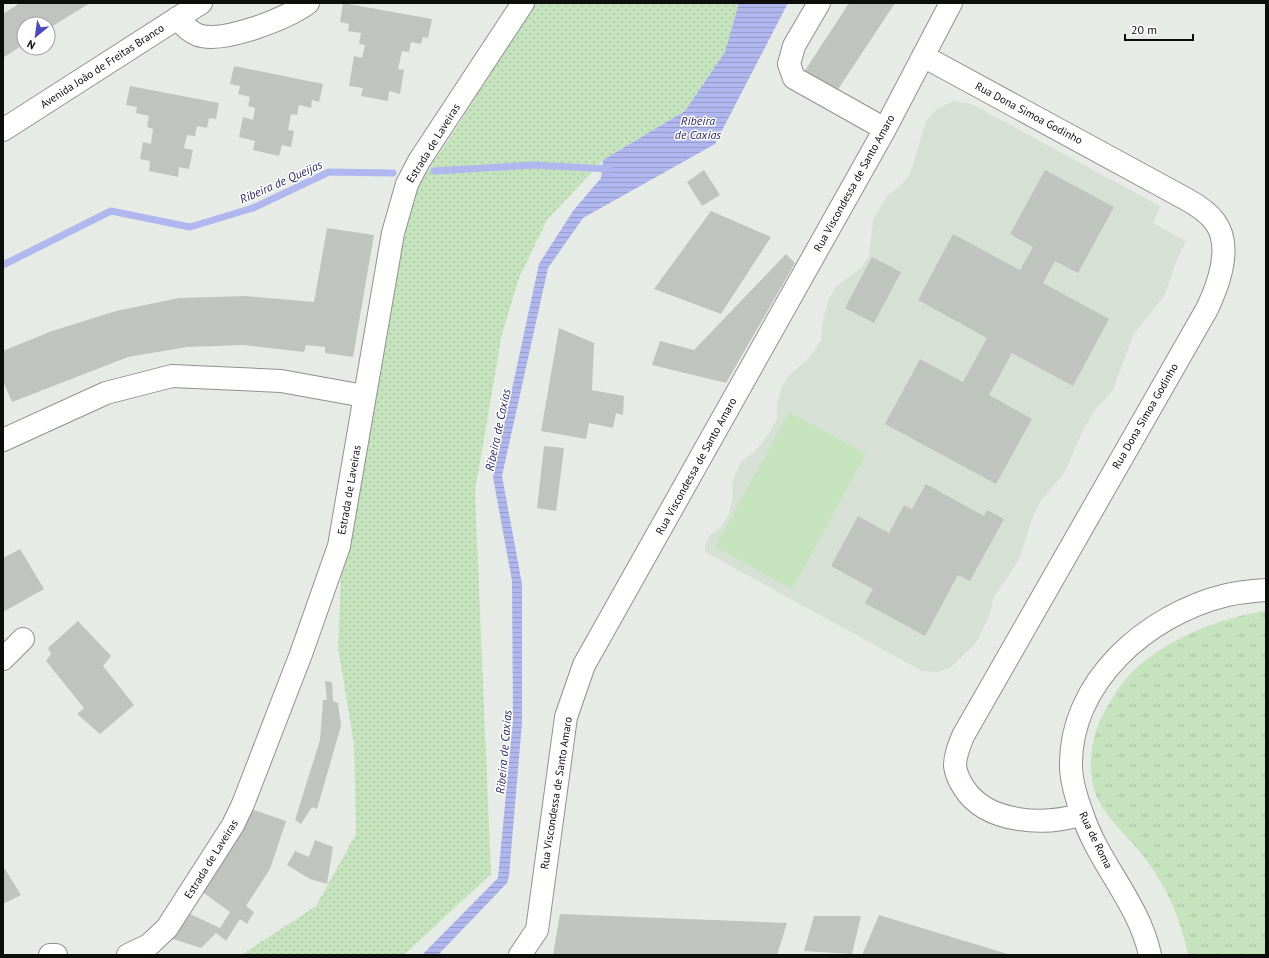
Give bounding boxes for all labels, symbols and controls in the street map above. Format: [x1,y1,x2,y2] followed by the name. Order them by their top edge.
[16,16,56,56] north arrow
[1125,16,1193,42] scale bar
[37,21,167,111] street label: Avenida João de Freitas Branco
[1131,22,1157,37] text: 20 m
[25,37,38,53] text: N
[973,79,1085,147] street label: Rua Dona Simoa Godinho
[403,101,463,185] street label: Estrada de Laveiras
[810,112,898,254] street label: Rua Viscondessa de Santo Amaro
[675,113,721,142] water label: Ribeira de Caxias
[237,157,325,206] water label: Ribeira de Queijas
[1109,361,1181,471] street label: Rua Dona Simoa Godinho
[481,387,514,472] water label: Ribeira de Caxias
[652,395,740,537] street label: Rua Viscondessa de Santo Amaro
[334,444,364,536] street label: Estrada de Laveiras
[492,709,515,794] water label: Ribeira de Caxias
[537,716,575,870] street label: Rua Viscondessa de Santo Amaro
[1076,809,1116,871] street label: Rua de Roma
[181,817,241,901] street label: Estrada de Laveiras

